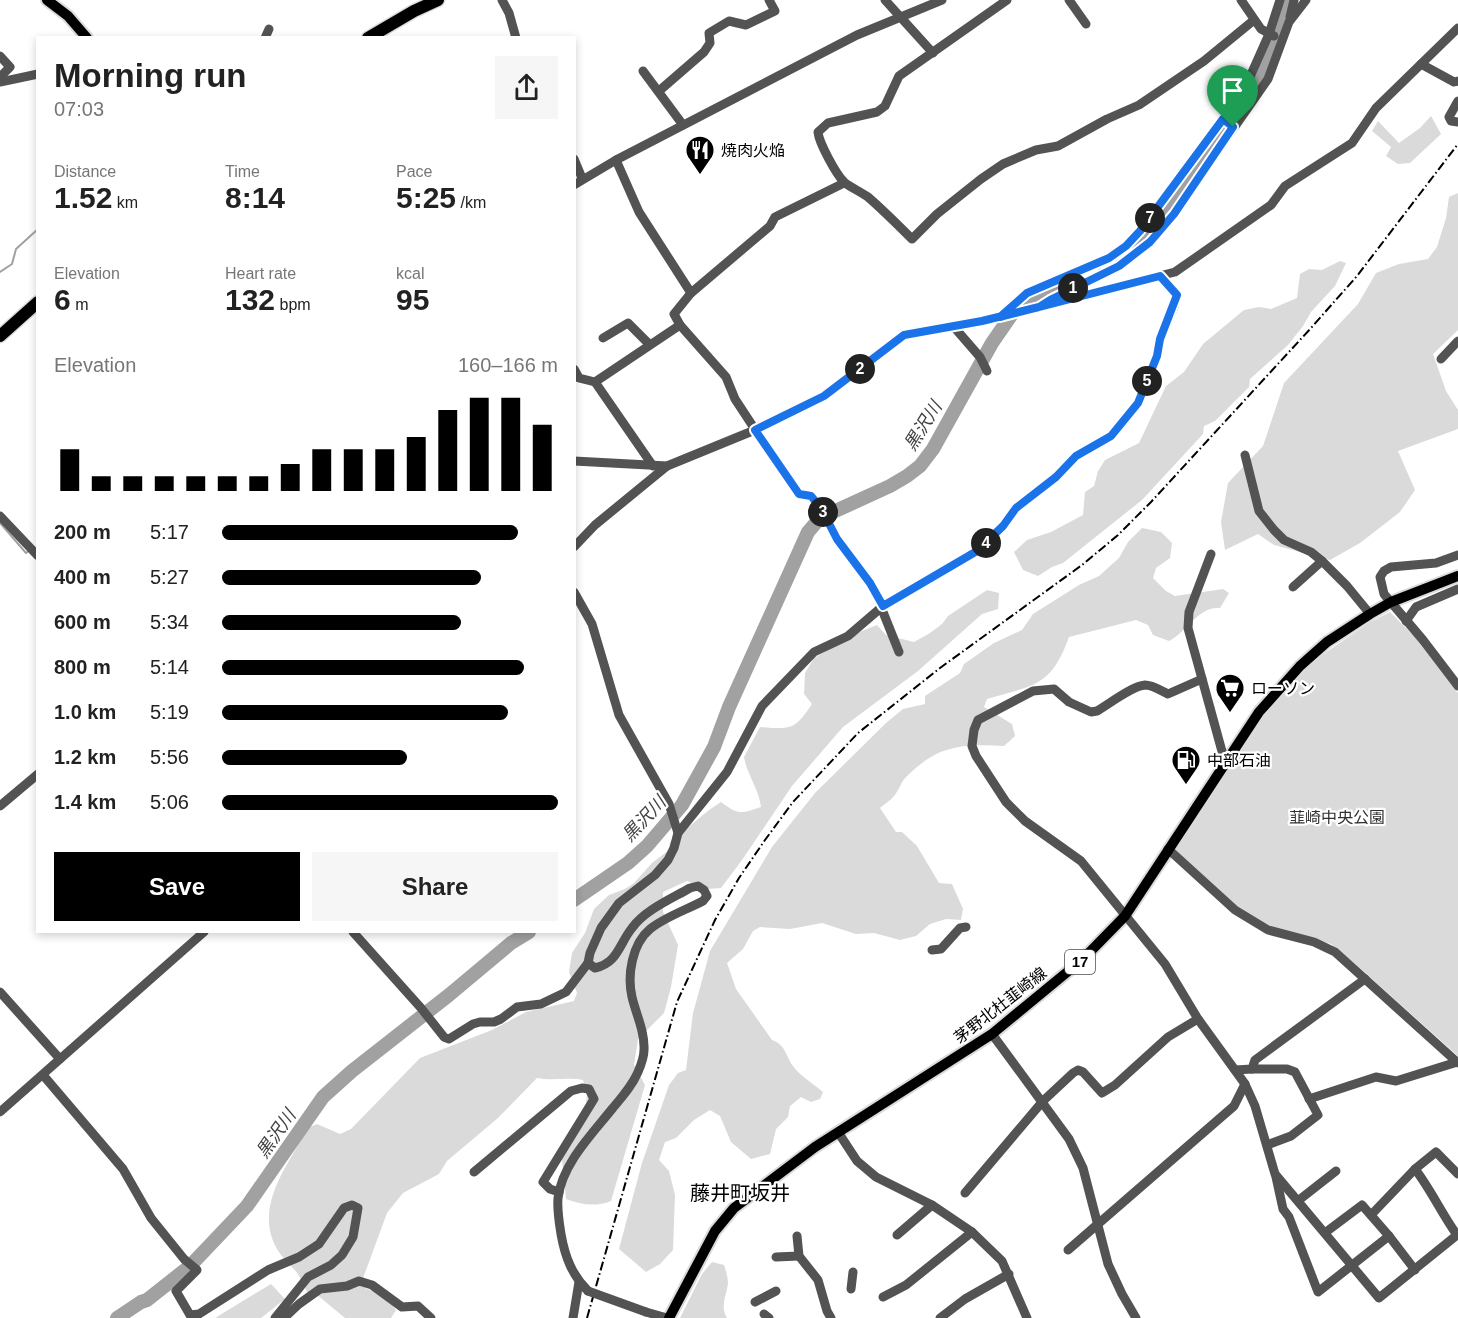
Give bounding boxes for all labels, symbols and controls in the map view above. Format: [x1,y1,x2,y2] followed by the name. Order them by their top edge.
[495,56,558,119] button: share
[54,57,246,94] text: Morning run
[1207,65,1258,127] pin
[1216,74,1249,107] icon: arrive
[54,98,104,120] text: 07:03
[684,134,716,176] restaurant icon: 焼肉火焔
[721,142,785,159] place label: 焼肉火焔
[54,163,116,180] text: Distance
[225,163,260,180] text: Time
[396,163,432,180] text: Pace
[54,181,112,214] text: 1.52
[225,181,285,214] text: 8:14
[396,181,456,214] text: 5:25
[112,194,138,211] text: km
[456,194,486,211] text: /km
[1135,203,1165,233] pin: 7
[1146,209,1154,226] text: 7
[54,265,120,282] text: Elevation
[225,265,296,282] text: Heart rate
[396,265,424,282] text: kcal
[1058,273,1088,303] pin: 1
[1069,279,1077,296] text: 1
[54,283,71,316] text: 6
[225,283,275,316] text: 132
[396,283,429,316] text: 95
[71,296,88,313] text: m
[275,296,311,313] text: bpm
[54,354,136,376] text: Elevation
[458,354,558,376] text: 160–166 m
[845,354,875,384] pin: 2
[856,360,864,377] text: 2
[1132,366,1162,396] pin: 5
[1143,372,1151,389] text: 5
[900,396,947,454] water label: 黒沢川
[808,497,838,527] pin: 3
[819,503,827,520] text: 3
[54,521,111,543] text: 200 m
[150,521,189,543] text: 5:17
[971,528,1001,558] pin: 4
[982,534,990,551] text: 4
[54,566,111,588] text: 400 m
[150,566,189,588] text: 5:27
[54,611,111,633] text: 600 m
[150,611,189,633] text: 5:34
[54,656,111,678] text: 800 m
[150,656,189,678] text: 5:14
[1214,672,1246,714] supermarket icon: ローソン
[1251,680,1315,697] place label: ローソン
[54,701,116,723] text: 1.0 km
[150,701,189,723] text: 5:19
[1170,744,1202,786] fuel station icon: 中部石油
[54,746,116,768] text: 1.2 km
[150,746,189,768] text: 5:56
[1207,752,1271,769] place label: 中部石油
[54,791,116,813] text: 1.4 km
[150,791,189,813] text: 5:06
[618,791,671,846] water label: 黒沢川
[1289,809,1385,826] park label: 韮崎中央公園
[54,852,300,921] button: Save
[312,852,558,921] button: Share
[1065,950,1095,974] road number: 17
[951,964,1050,1047] street label: 茅野北杜韮崎線
[252,1105,301,1162] water label: 黒沢川
[690,1182,790,1204] district label: 藤井町坂井

